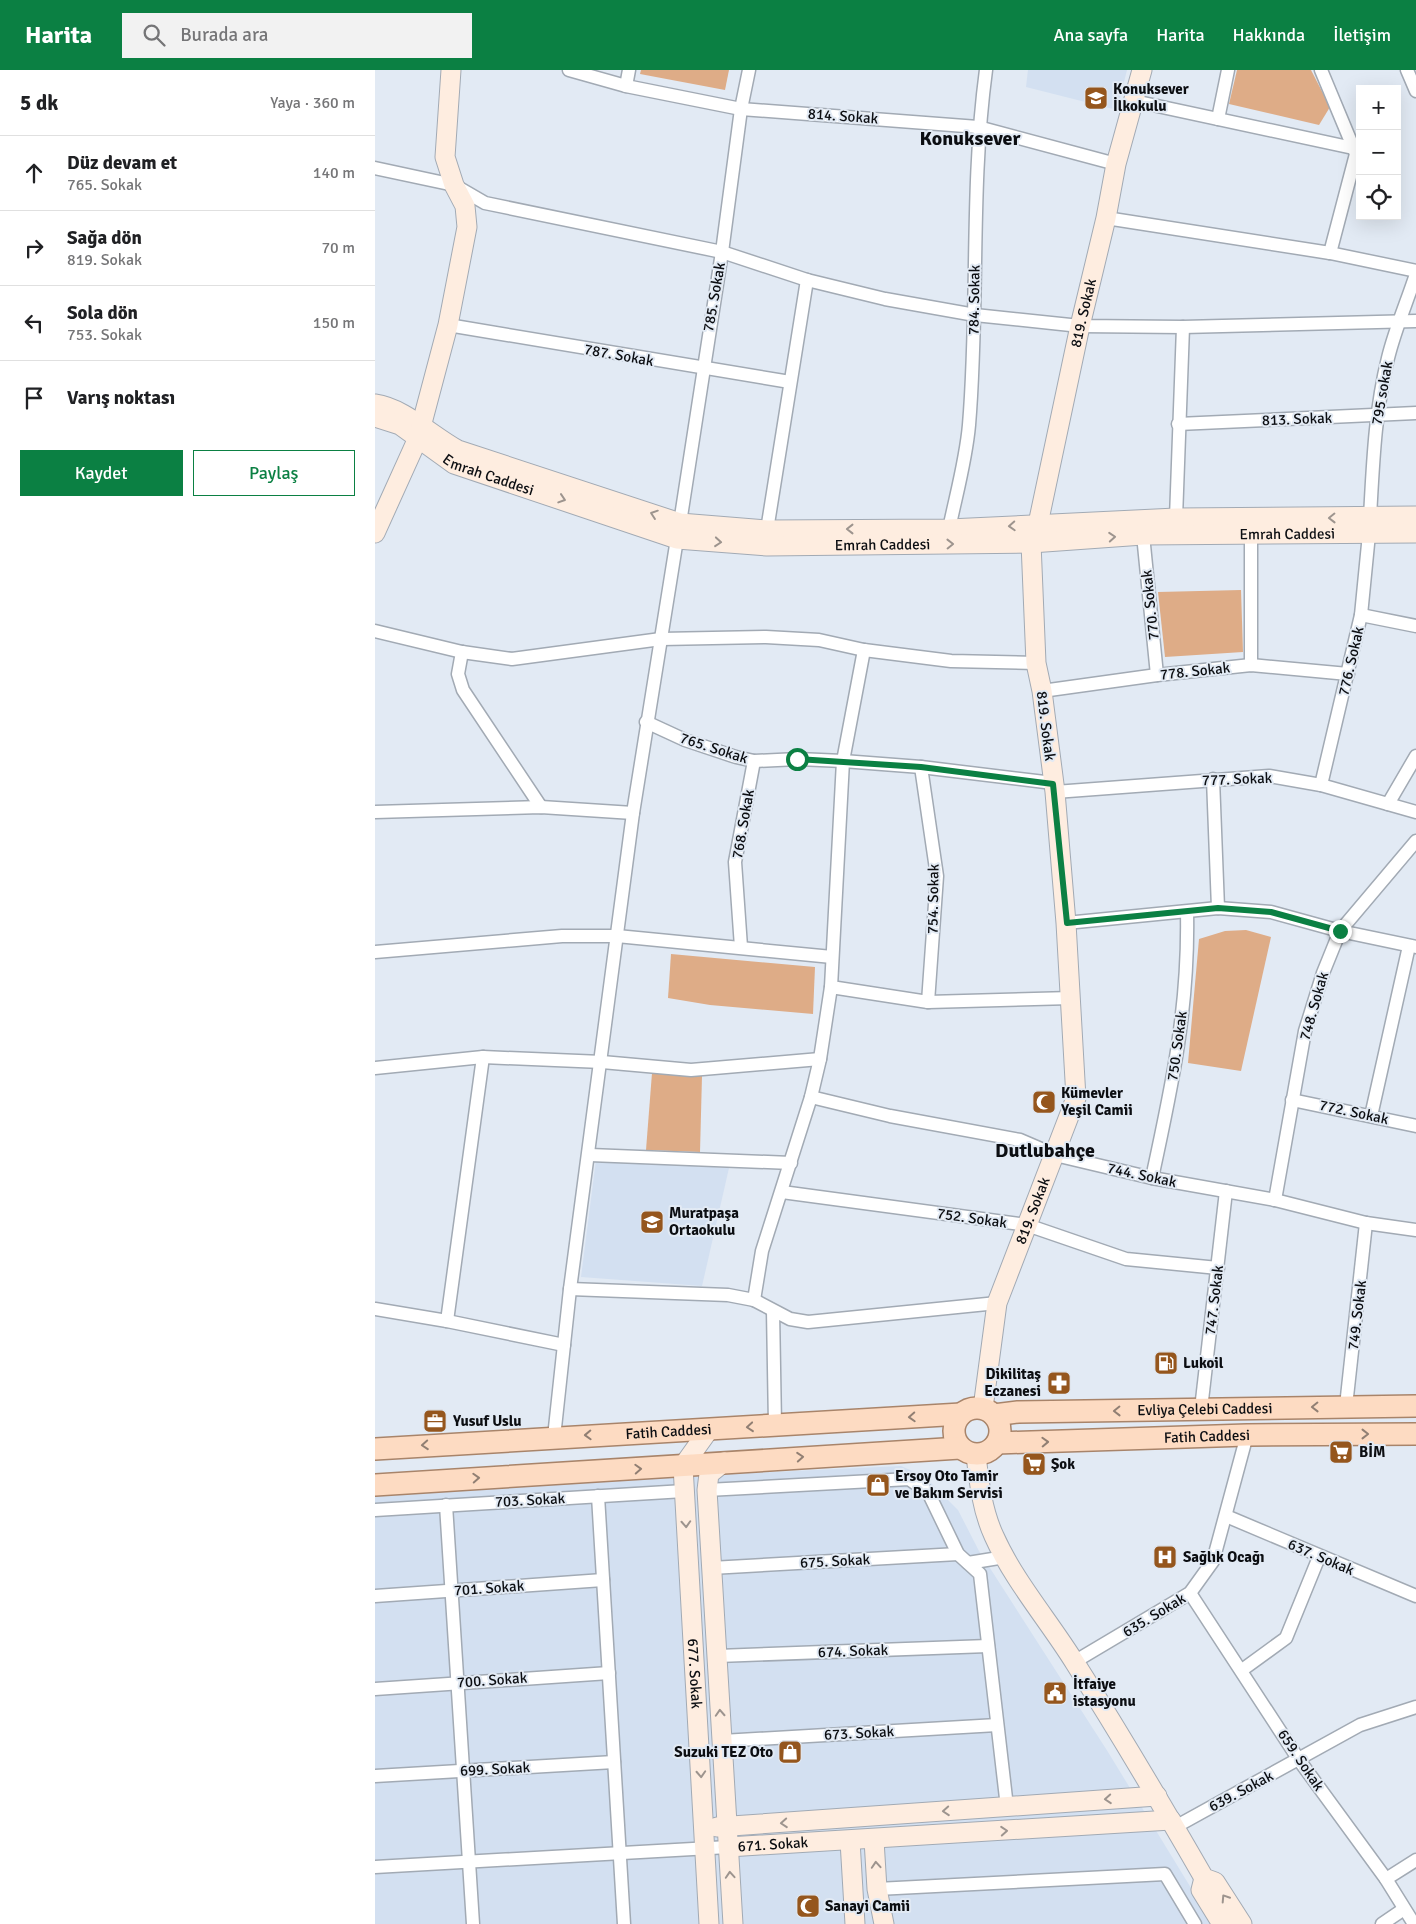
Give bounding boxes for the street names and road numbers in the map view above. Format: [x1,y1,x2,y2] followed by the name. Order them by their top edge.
[807,105,879,127] street label: 814. Sokak
[699,260,729,333] street label: 785. Sokak
[964,264,984,335] street label: 784. Sokak
[1067,276,1100,349] street label: 819. Sokak
[583,340,656,370] street label: 787. Sokak
[1368,359,1397,426] street label: 795 sokak
[1262,409,1333,429] street label: 813. Sokak
[439,450,536,499] street label: Emrah Caddesi
[1239,525,1335,543] street label: Emrah Caddesi
[835,535,930,554] street label: Emrah Caddesi
[1137,569,1163,641] street label: 770. Sokak
[1334,624,1368,697] street label: 776. Sokak
[1159,658,1231,684] street label: 778. Sokak
[1033,690,1059,762] street label: 819. Sokak
[678,729,751,768] street label: 765. Sokak
[1202,769,1273,789] street label: 777. Sokak
[728,787,758,860] street label: 768. Sokak
[923,863,943,934] street label: 754. Sokak
[1296,969,1332,1042] street label: 748. Sokak
[1163,1009,1191,1082] street label: 750. Sokak
[1318,1096,1391,1128] street label: 772. Sokak
[1106,1159,1179,1191] street label: 744. Sokak
[1012,1174,1054,1247] street label: 819. Sokak
[936,1204,1009,1232] street label: 752. Sokak
[1201,1264,1227,1336] street label: 747. Sokak
[1344,1279,1370,1351] street label: 749. Sokak
[1137,1399,1273,1419] street label: Evliya Çelebi Caddesi
[625,1420,712,1443] street label: Fatih Caddesi
[1163,1426,1250,1447] street label: Fatih Caddesi
[494,1489,566,1511] street label: 703. Sokak
[1285,1535,1357,1579] street label: 637. Sokak
[799,1550,871,1572] street label: 675. Sokak
[453,1577,525,1599] street label: 701. Sokak
[1119,1589,1189,1641] street label: 635. Sokak
[684,1638,706,1710] street label: 677. Sokak
[818,1641,889,1661] street label: 674. Sokak
[456,1669,528,1691] street label: 700. Sokak
[823,1722,895,1744] street label: 673. Sokak
[1274,1726,1328,1795] street label: 659. Sokak
[459,1758,531,1780] street label: 699. Sokak
[1206,1766,1277,1815] street label: 639. Sokak
[737,1833,809,1855] street label: 671. Sokak

